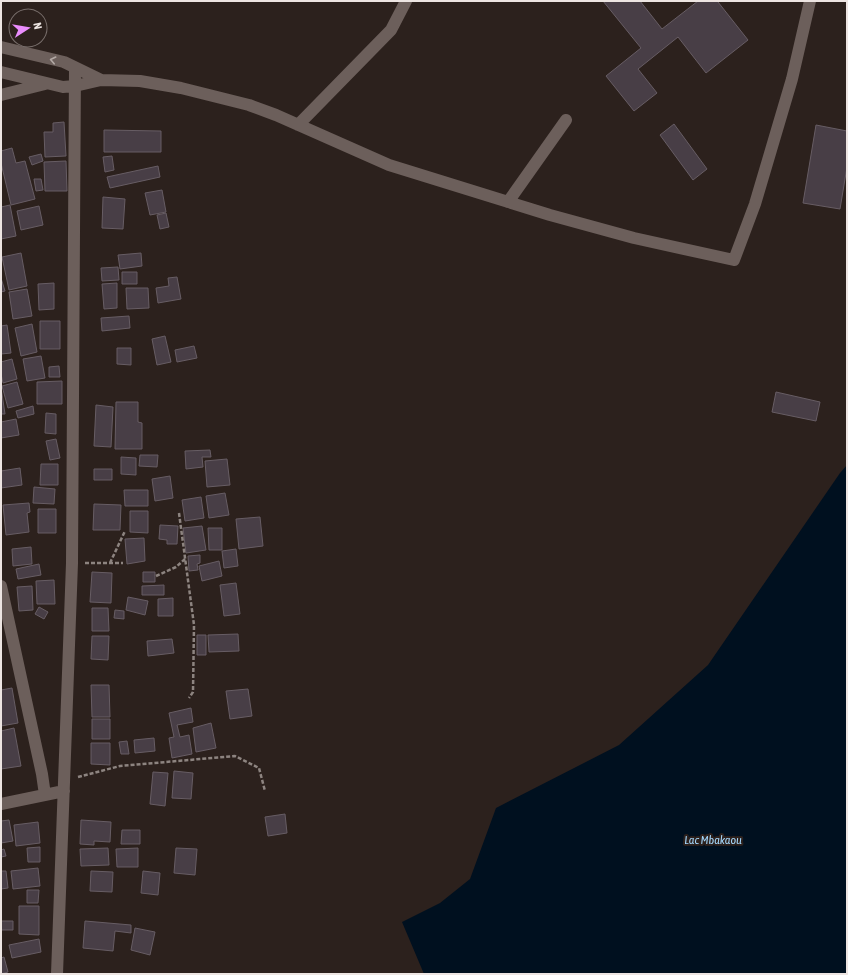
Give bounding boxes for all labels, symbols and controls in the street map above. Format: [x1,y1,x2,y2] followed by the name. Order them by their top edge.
[8,8,48,48] north arrow
[31,21,44,30] text: N
[49,56,56,64] one-way arrow
[684,833,742,847] water label: Lac Mbakaou

